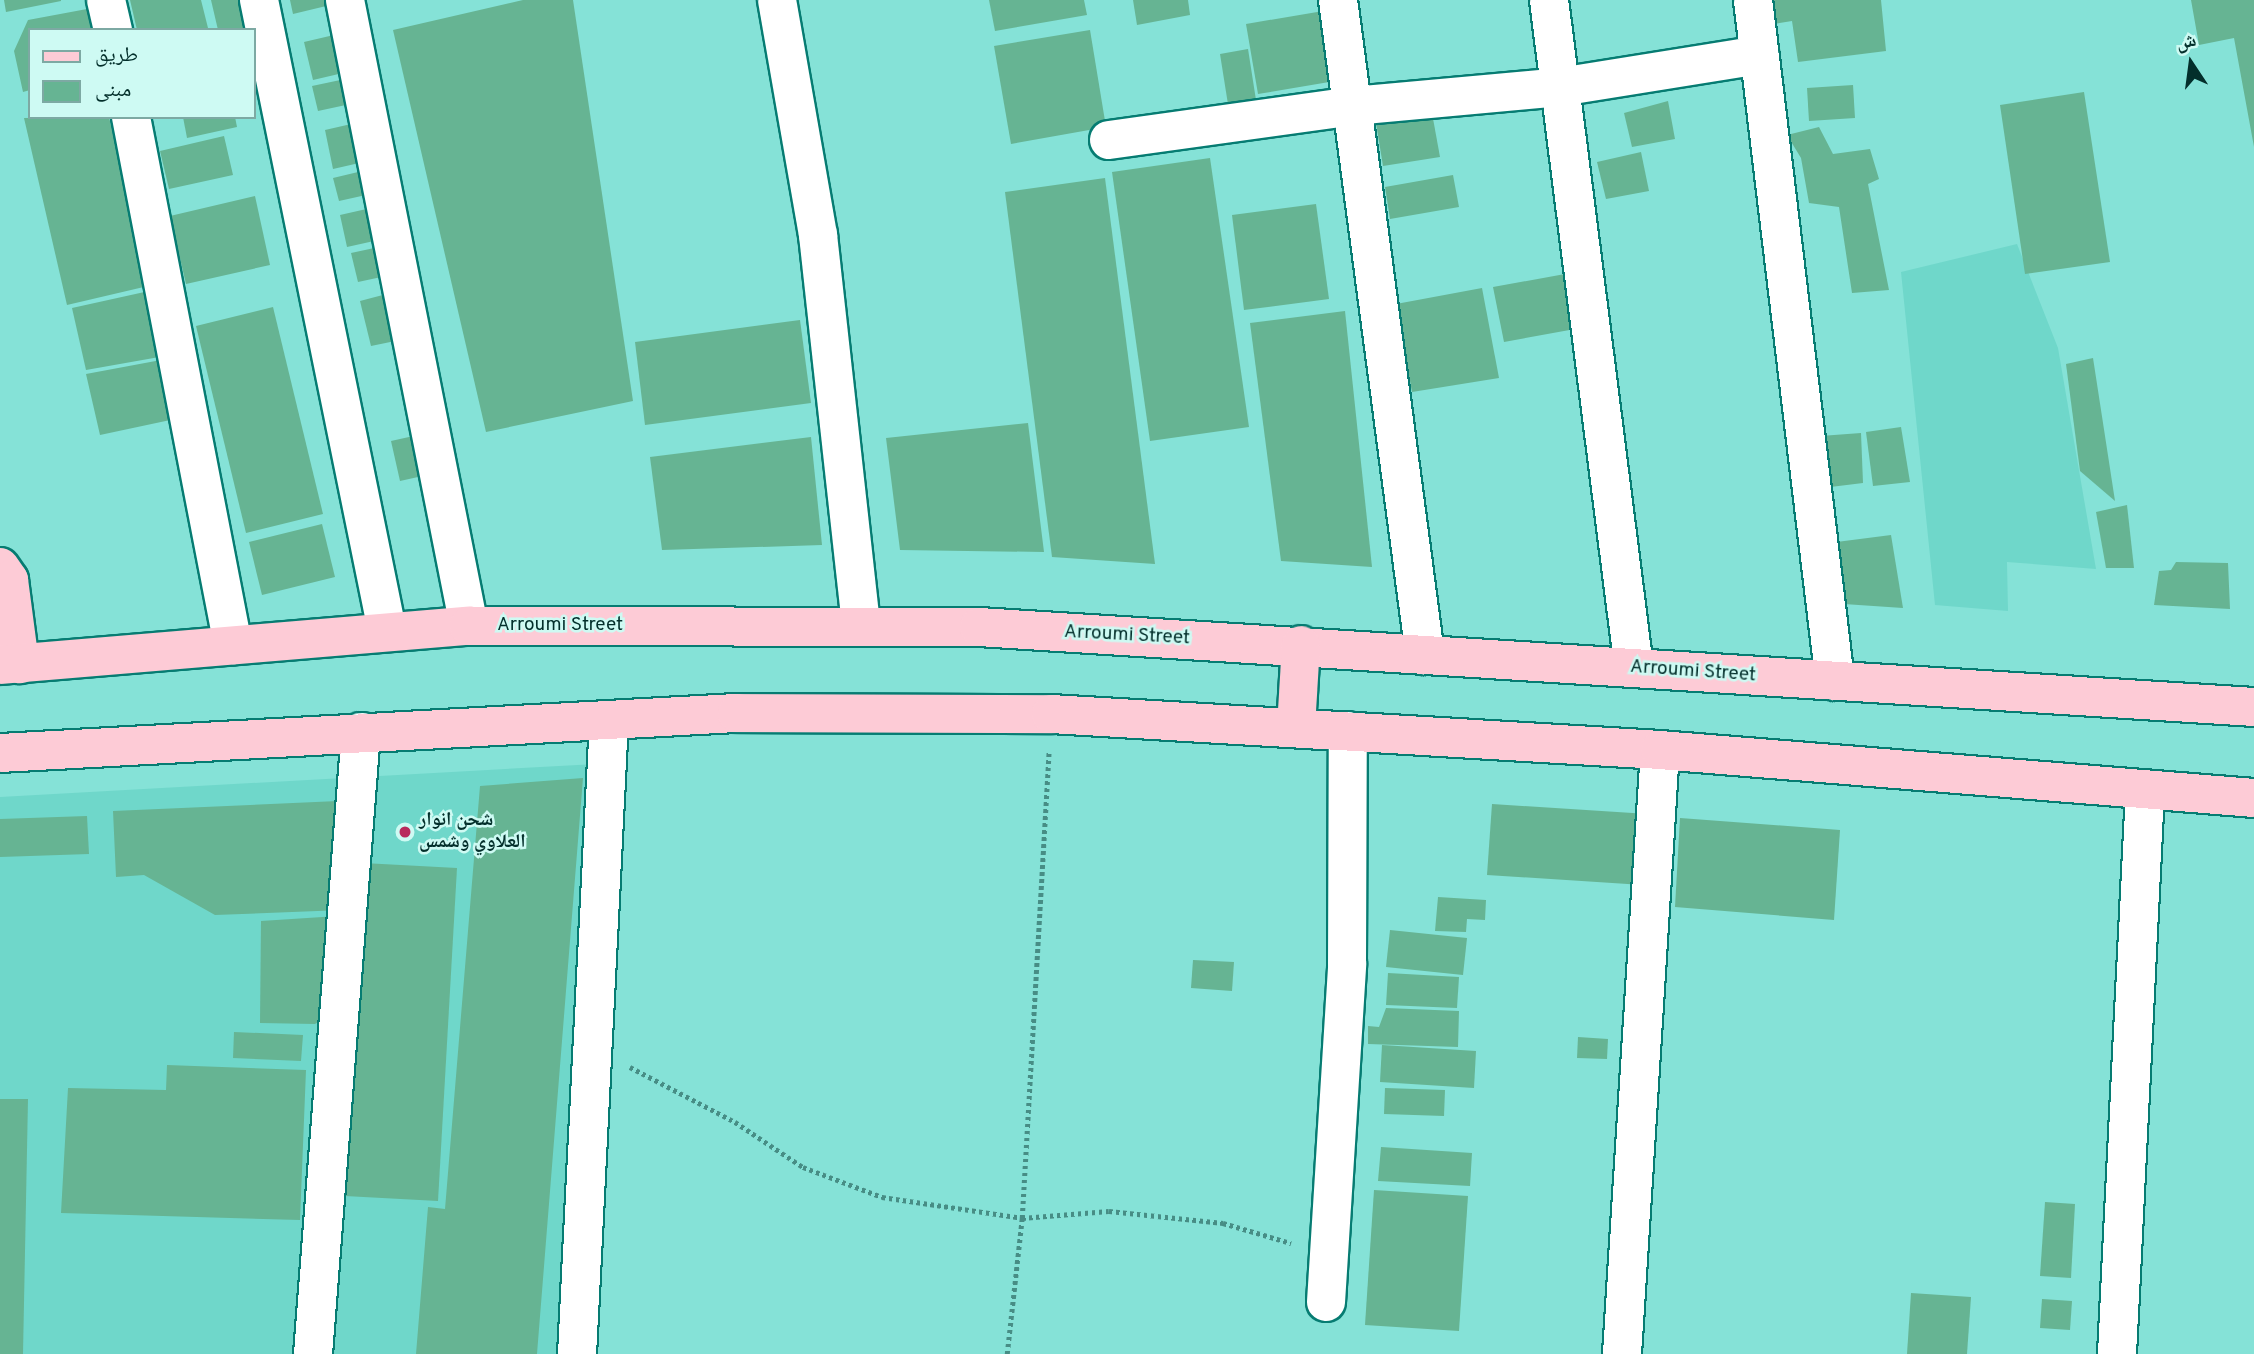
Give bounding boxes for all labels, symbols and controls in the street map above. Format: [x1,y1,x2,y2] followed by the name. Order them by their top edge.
[28,28,256,119] legend
[2156,28,2226,98] north arrow
[2174,29,2199,57] text: ش
[95,42,138,69] text: طريق
[95,77,131,104] text: مبنى
[497,615,623,637] street label: Arroumi Street
[1063,621,1191,651] street label: Arroumi Street
[1629,656,1757,688] street label: Arroumi Street
[419,810,526,854] place label: شحن انوار العلاوي وشمس
[397,824,413,840] marker: شحن انوار العلاوي وشمس

